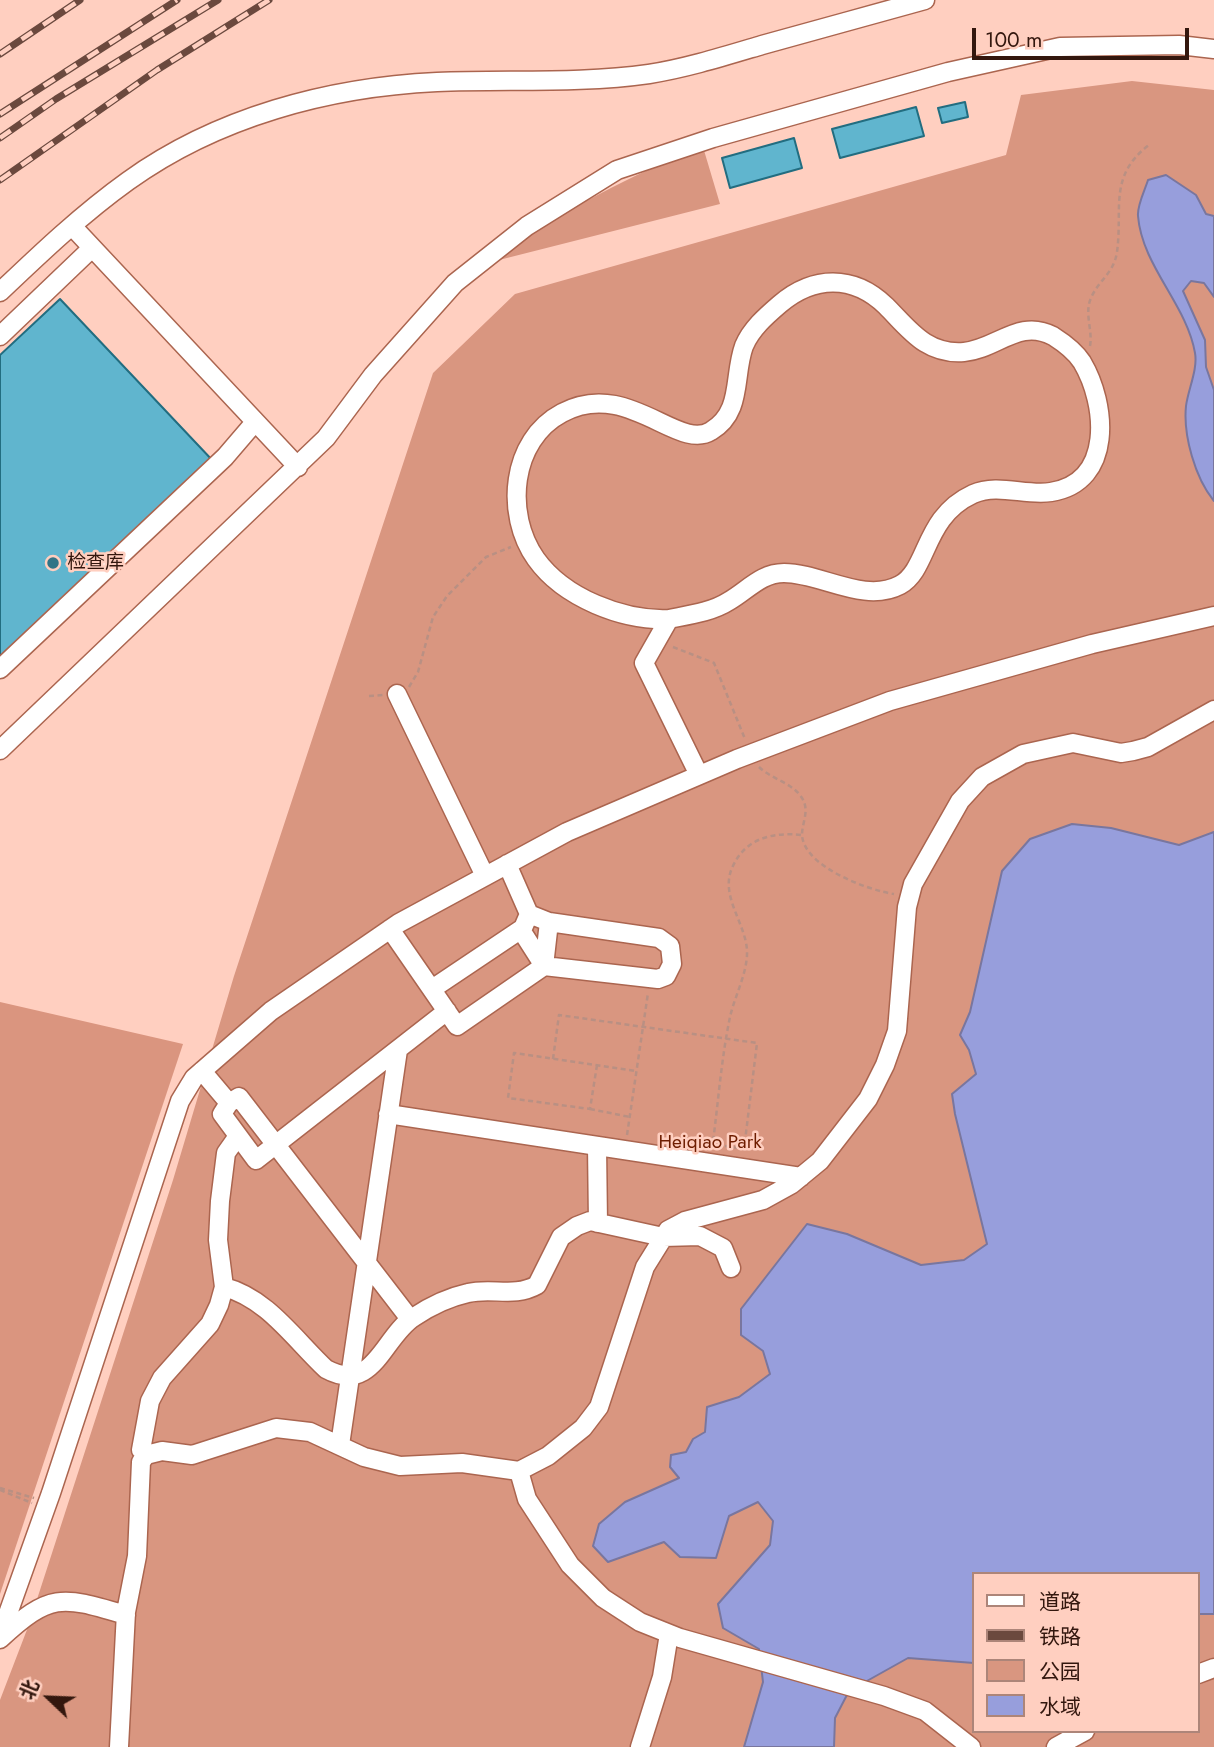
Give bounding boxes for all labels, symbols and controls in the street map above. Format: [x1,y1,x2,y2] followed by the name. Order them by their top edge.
[976,14,1193,58] scale bar
[985,25,1042,55] text: 100 m
[67,552,124,574] place label: 检查库
[45,555,61,571] marker: 检查库
[658,1132,762,1154] park label: Heiqiao Park
[972,1572,1200,1733] legend
[1039,1587,1081,1617] text: 道路
[1039,1622,1081,1652] text: 铁路
[1039,1657,1081,1687] text: 公园
[14,1663,84,1733] north arrow
[13,1676,45,1704] text: 北
[1039,1692,1081,1722] text: 水域

